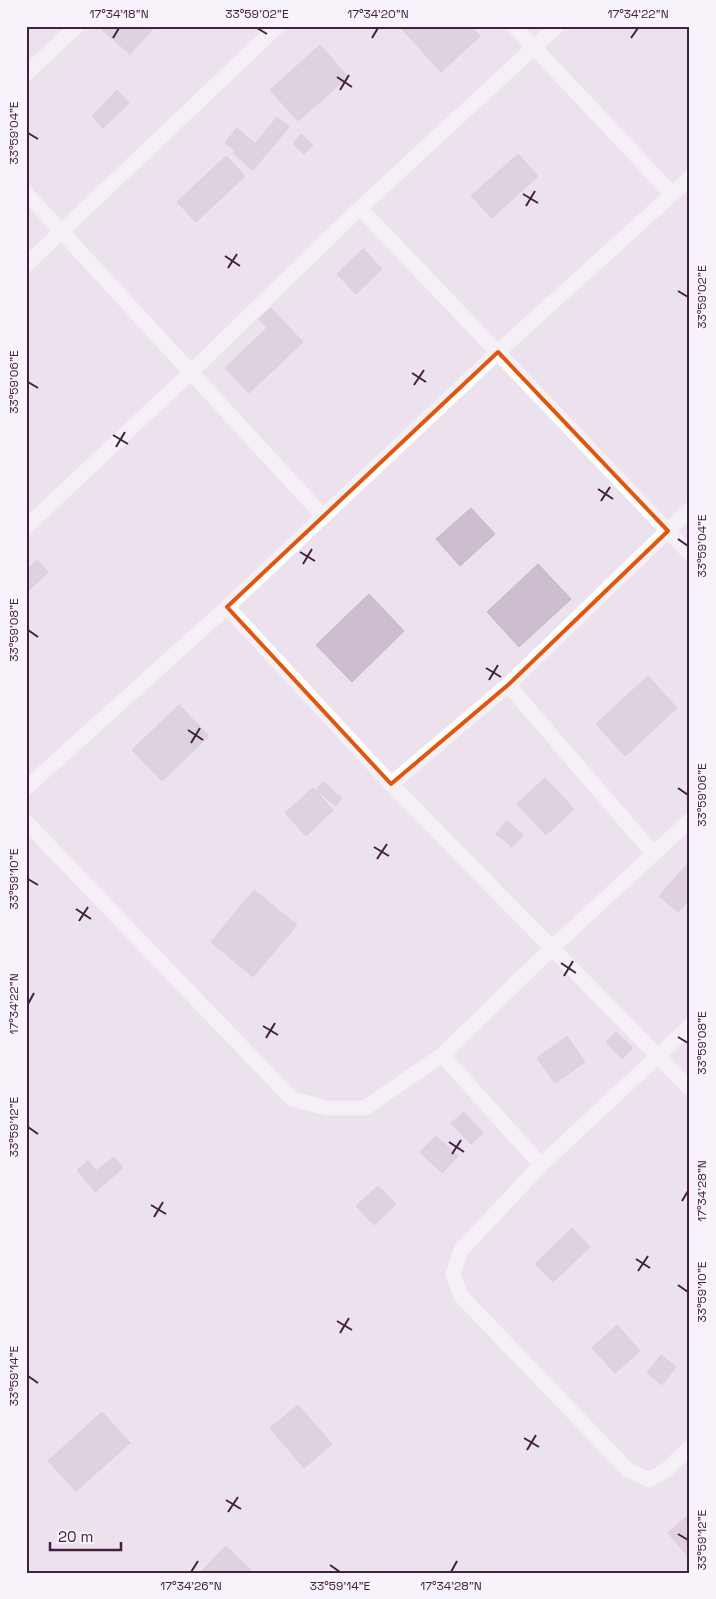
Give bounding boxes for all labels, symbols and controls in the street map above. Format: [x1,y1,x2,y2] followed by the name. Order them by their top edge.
[89,6,149,22] text: 17°34'18"N
[225,6,289,22] text: 33°59'02"E
[347,6,409,22] text: 17°34'20"N
[607,6,669,22] text: 17°34'22"N
[6,101,22,165] text: 33°59'04"E
[694,265,710,329] text: 33°59'02"E
[6,350,22,414] text: 33°59'06"E
[694,514,710,578] text: 33°59'04"E
[6,598,22,662] text: 33°59'08"E
[694,763,710,827] text: 33°59'06"E
[6,848,22,910] text: 33°59'10"E
[6,973,22,1035] text: 17°34'22"N
[694,1011,710,1075] text: 33°59'08"E
[6,1096,22,1157] text: 33°59'12"E
[694,1160,710,1222] text: 17°34'28"N
[694,1261,710,1323] text: 33°59'10"E
[6,1345,22,1406] text: 33°59'14"E
[694,1509,710,1570] text: 33°59'12"E
[50,1519,121,1551] scale bar
[58,1527,93,1546] text: 20 m
[160,1578,222,1594] text: 17°34'26"N
[310,1578,371,1594] text: 33°59'14"E
[420,1578,482,1594] text: 17°34'28"N

